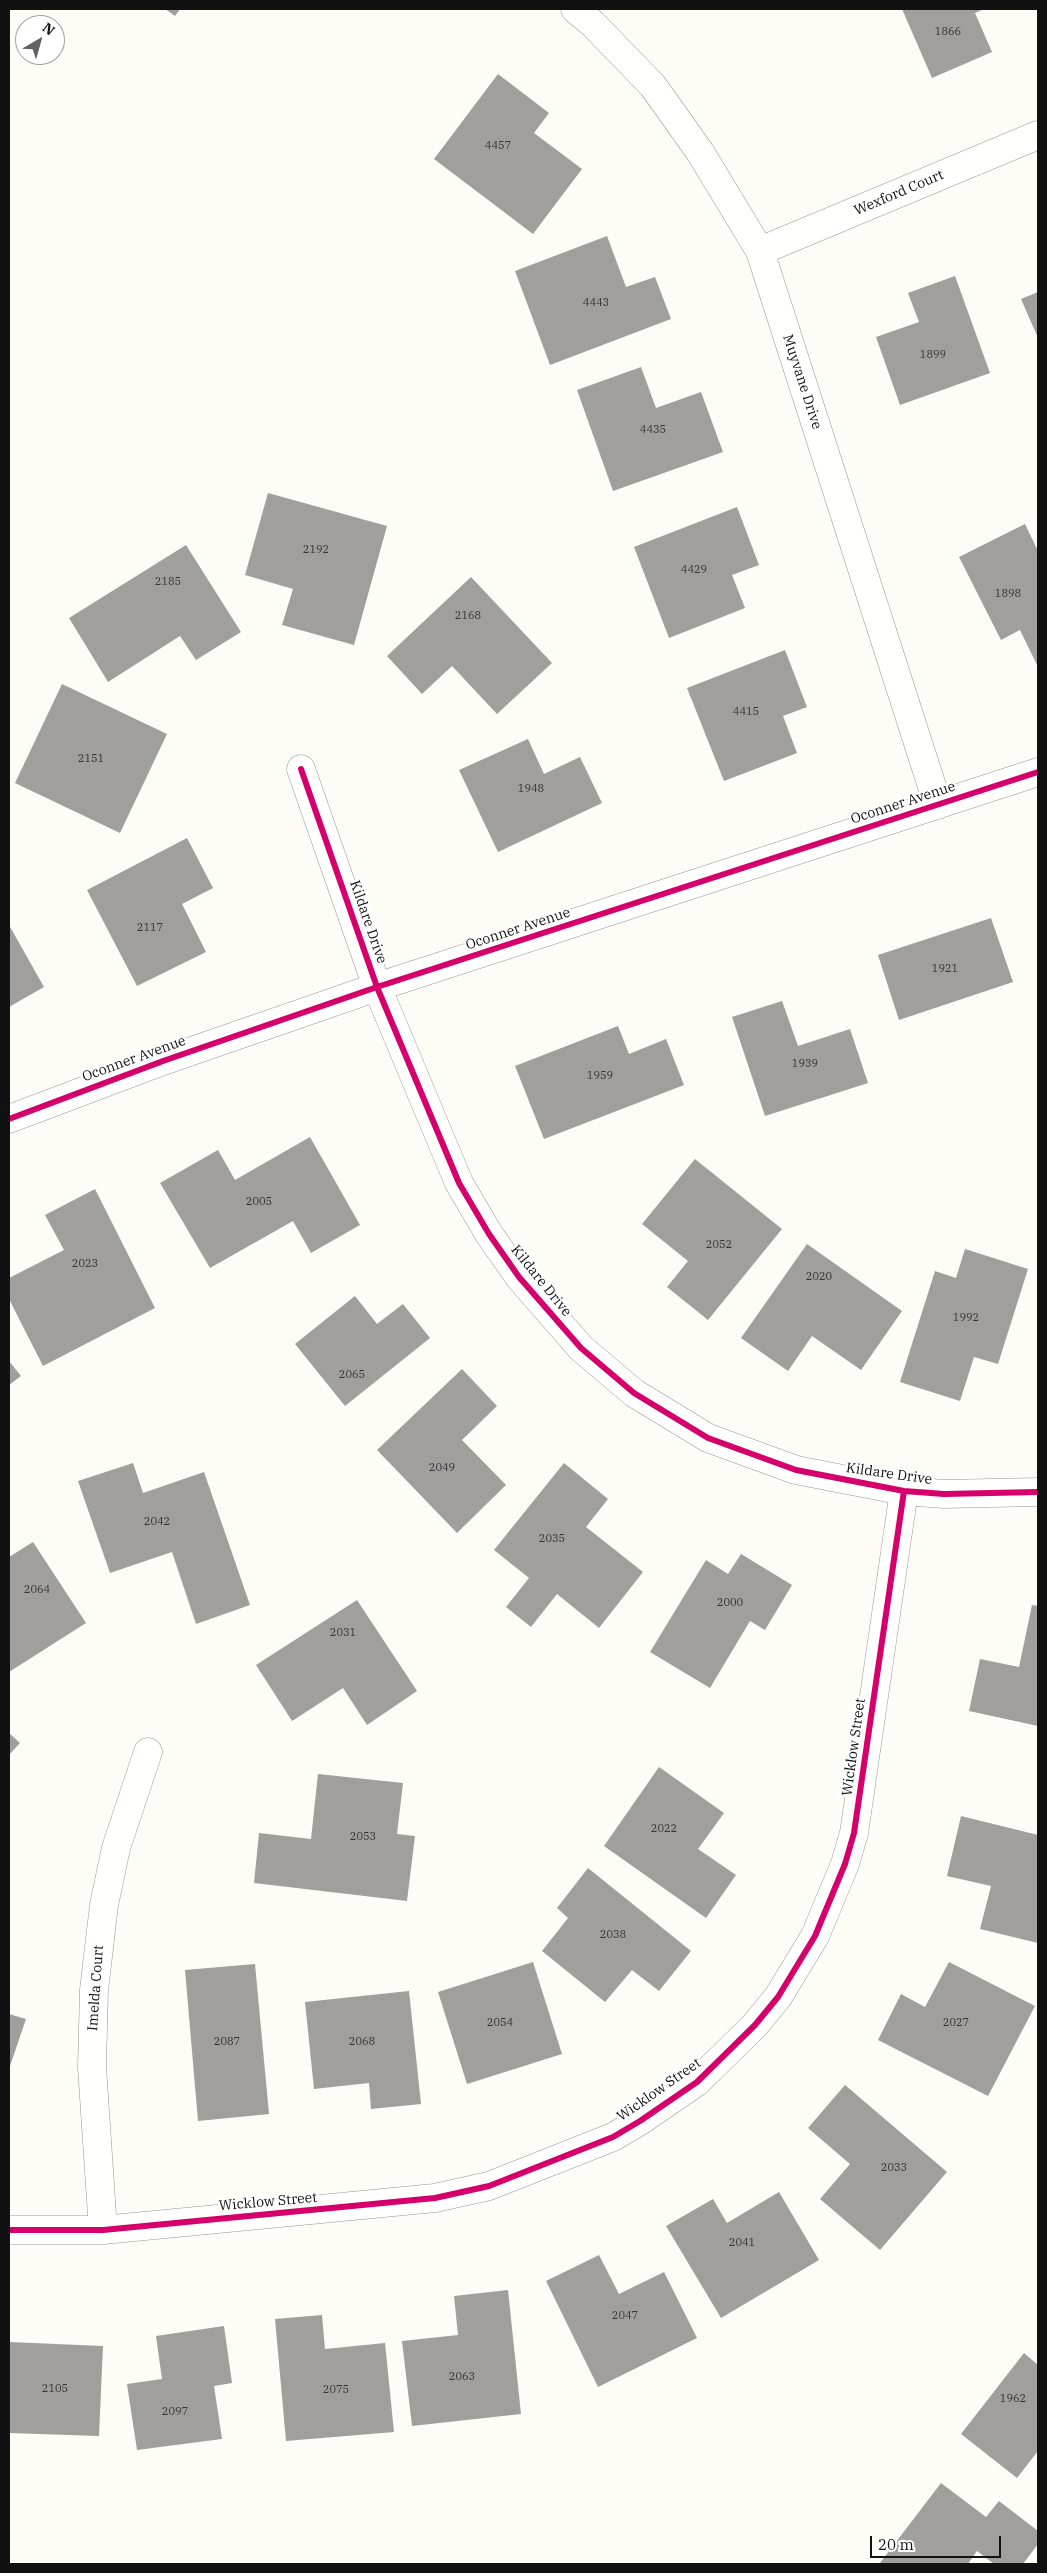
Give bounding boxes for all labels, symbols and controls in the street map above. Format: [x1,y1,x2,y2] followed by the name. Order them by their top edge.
[15,15,65,65] north arrow
[39,18,59,39] text: N
[935,25,961,39] house number: 1866
[485,139,511,153] house number: 4457
[852,167,946,219] street label: Wexford Court
[583,296,609,310] house number: 4443
[779,332,825,432] street label: Muyvane Drive
[920,348,946,362] house number: 1899
[640,423,666,437] house number: 4435
[303,543,329,557] house number: 2192
[681,563,707,577] house number: 4429
[155,575,181,589] house number: 2185
[995,587,1021,601] house number: 1898
[455,609,481,623] house number: 2168
[733,705,759,719] house number: 4415
[78,752,104,766] house number: 2151
[849,778,957,828] street label: Oconner Avenue
[518,782,544,796] house number: 1948
[346,878,390,966] street label: Kildare Drive
[464,904,572,954] street label: Oconner Avenue
[137,921,163,935] house number: 2117
[932,962,958,976] house number: 1921
[80,1032,188,1086] street label: Oconner Avenue
[792,1057,818,1071] house number: 1939
[587,1069,613,1083] house number: 1959
[246,1195,272,1209] house number: 2005
[706,1238,732,1252] house number: 2052
[507,1242,575,1320] street label: Kildare Drive
[72,1257,98,1271] house number: 2023
[806,1270,832,1284] house number: 2020
[953,1311,979,1325] house number: 1992
[339,1368,365,1382] house number: 2065
[845,1460,933,1488] street label: Kildare Drive
[429,1461,455,1475] house number: 2049
[144,1515,170,1529] house number: 2042
[539,1532,565,1546] house number: 2035
[24,1583,50,1597] house number: 2064
[717,1596,743,1610] house number: 2000
[330,1626,356,1640] house number: 2031
[839,1697,869,1797] street label: Wicklow Street
[651,1822,677,1836] house number: 2022
[350,1830,376,1844] house number: 2053
[600,1928,626,1942] house number: 2038
[85,1944,107,2032] street label: Imelda Court
[487,2016,513,2030] house number: 2054
[943,2016,969,2030] house number: 2027
[214,2035,240,2049] house number: 2087
[349,2035,375,2049] house number: 2068
[614,2055,704,2125] street label: Wicklow Street
[881,2161,907,2175] house number: 2033
[218,2189,318,2215] street label: Wicklow Street
[729,2236,755,2250] house number: 2041
[612,2309,638,2323] house number: 2047
[449,2370,475,2384] house number: 2063
[42,2382,68,2396] house number: 2105
[323,2383,349,2397] house number: 2075
[1000,2392,1026,2406] house number: 1962
[162,2405,188,2419] house number: 2097
[872,2526,1003,2558] scale bar
[878,2535,914,2554] text: 20 m

